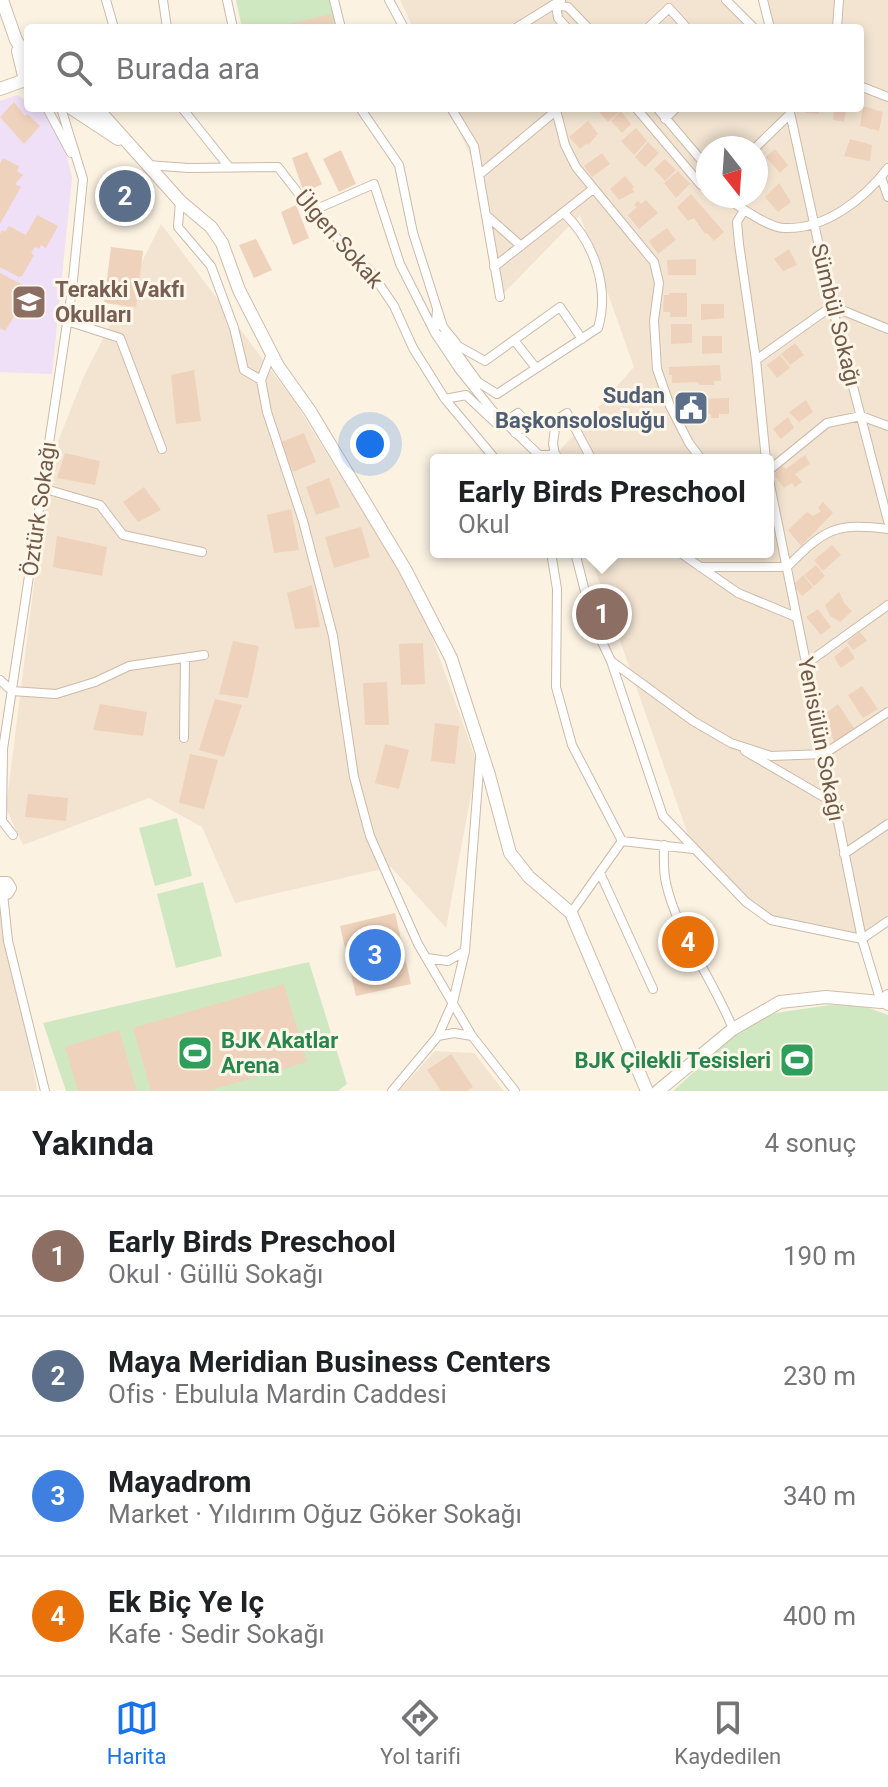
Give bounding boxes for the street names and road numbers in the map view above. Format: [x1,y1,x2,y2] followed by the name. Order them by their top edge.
[290,185,389,294] street label: Ülgen Sokak
[806,241,866,389] street label: Sümbül Sokağı
[17,440,61,578] street label: Öztürk Sokağı
[793,655,849,823] street label: Yenisülün Sokağı

